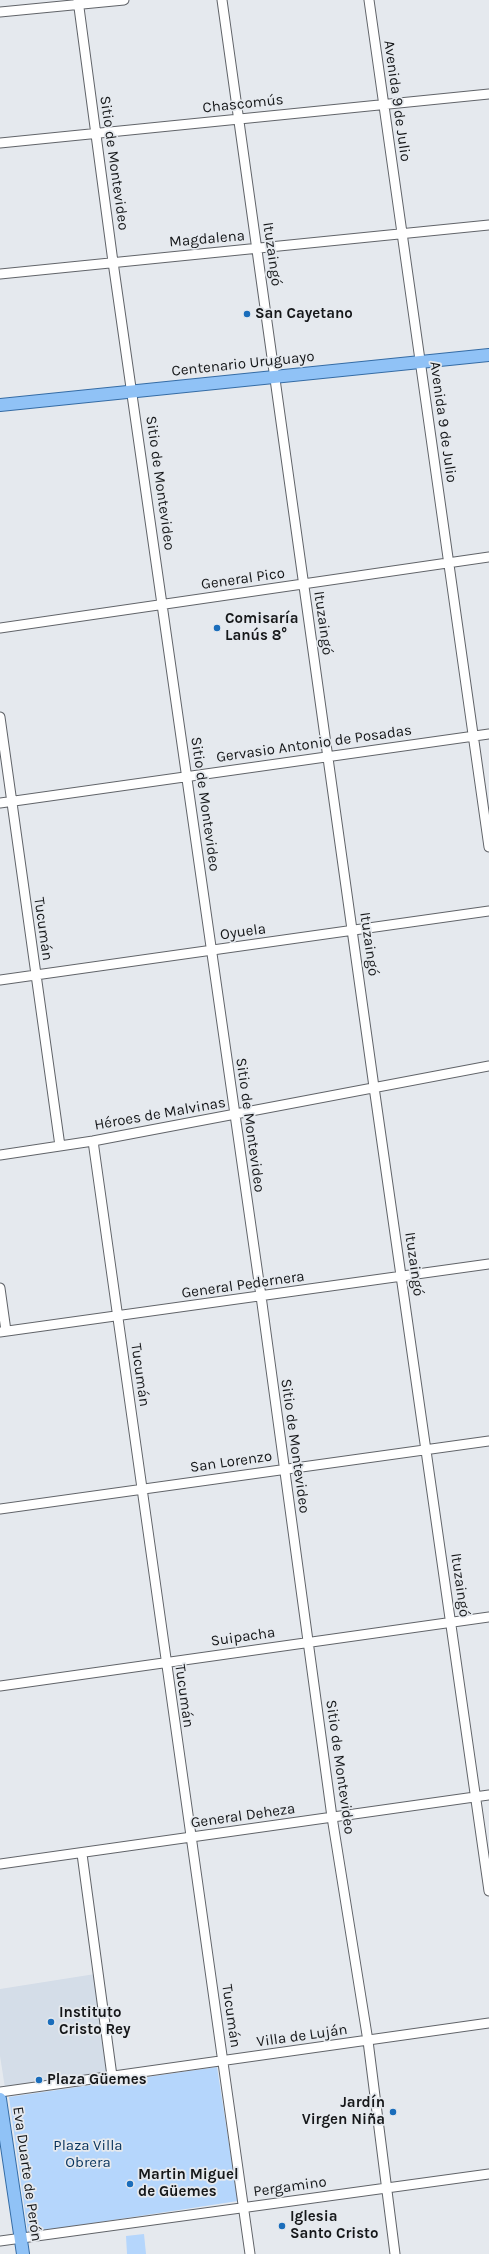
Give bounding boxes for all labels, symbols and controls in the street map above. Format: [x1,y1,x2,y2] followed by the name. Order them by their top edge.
[380,39,414,163] street label: Avenida 9 de Julio
[202,91,284,117] street label: Chascomús
[96,95,132,231] street label: Sitio de Montevideo
[259,221,285,287] street label: Ituzaingó
[168,227,246,251] street label: Magdalena
[255,305,353,323] place label: San Cayetano
[242,309,252,319] marker: San Cayetano
[171,348,315,380] street label: Centenario Uruguayo
[426,360,460,484] street label: Avenida 9 de Julio
[142,415,178,551] street label: Sitio de Montevideo
[200,564,286,594] street label: General Pico
[310,590,336,656] street label: Ituzaingó
[225,610,298,645] place label: Comisaría Lanús 8°
[212,623,222,633] marker: Comisaría Lanús 8°
[215,721,413,767] street label: Gervasio Antonio de Posadas
[187,736,223,872] street label: Sitio de Montevideo
[30,896,56,962] street label: Tucumán
[356,911,382,977] street label: Ituzaingó
[219,920,267,944] street label: Oyuela
[232,1057,268,1193] street label: Sitio de Montevideo
[93,1094,227,1134] street label: Héroes de Malvinas
[401,1231,427,1297] street label: Ituzaingó
[180,1267,306,1303] street label: General Pedernera
[127,1342,153,1408] street label: Tucumán
[277,1378,313,1514] street label: Sitio de Montevideo
[189,1447,273,1477] street label: San Lorenzo
[447,1552,473,1618] street label: Ituzaingó
[210,1624,276,1650] street label: Suipacha
[171,1663,197,1729] street label: Tucumán
[322,1699,358,1835] street label: Sitio de Montevideo
[190,1800,296,1832] street label: General Deheza
[218,1983,244,2049] street label: Tucumán
[59,2004,131,2039] place label: Instituto Cristo Rey
[46,2017,56,2027] marker: Instituto Cristo Rey
[255,2021,349,2051] street label: Villa de Luján
[47,2071,147,2089] place label: Plaza Güemes
[34,2075,44,2085] marker: Plaza Güemes
[302,2094,385,2129] place label: Jardín Virgen Niña
[9,2105,45,2243] street label: Eva Duarte de Perón
[388,2107,398,2117] marker: Jardín Virgen Niña
[53,2137,123,2172] park label: Plaza Villa Obrera
[138,2166,238,2201] place label: Martin Miguel de Güemes
[252,2173,328,2201] street label: Pergamino
[125,2179,135,2189] marker: Martin Miguel de Güemes
[290,2208,379,2243] place label: Iglesia Santo Cristo
[277,2221,287,2231] marker: Iglesia Santo Cristo

